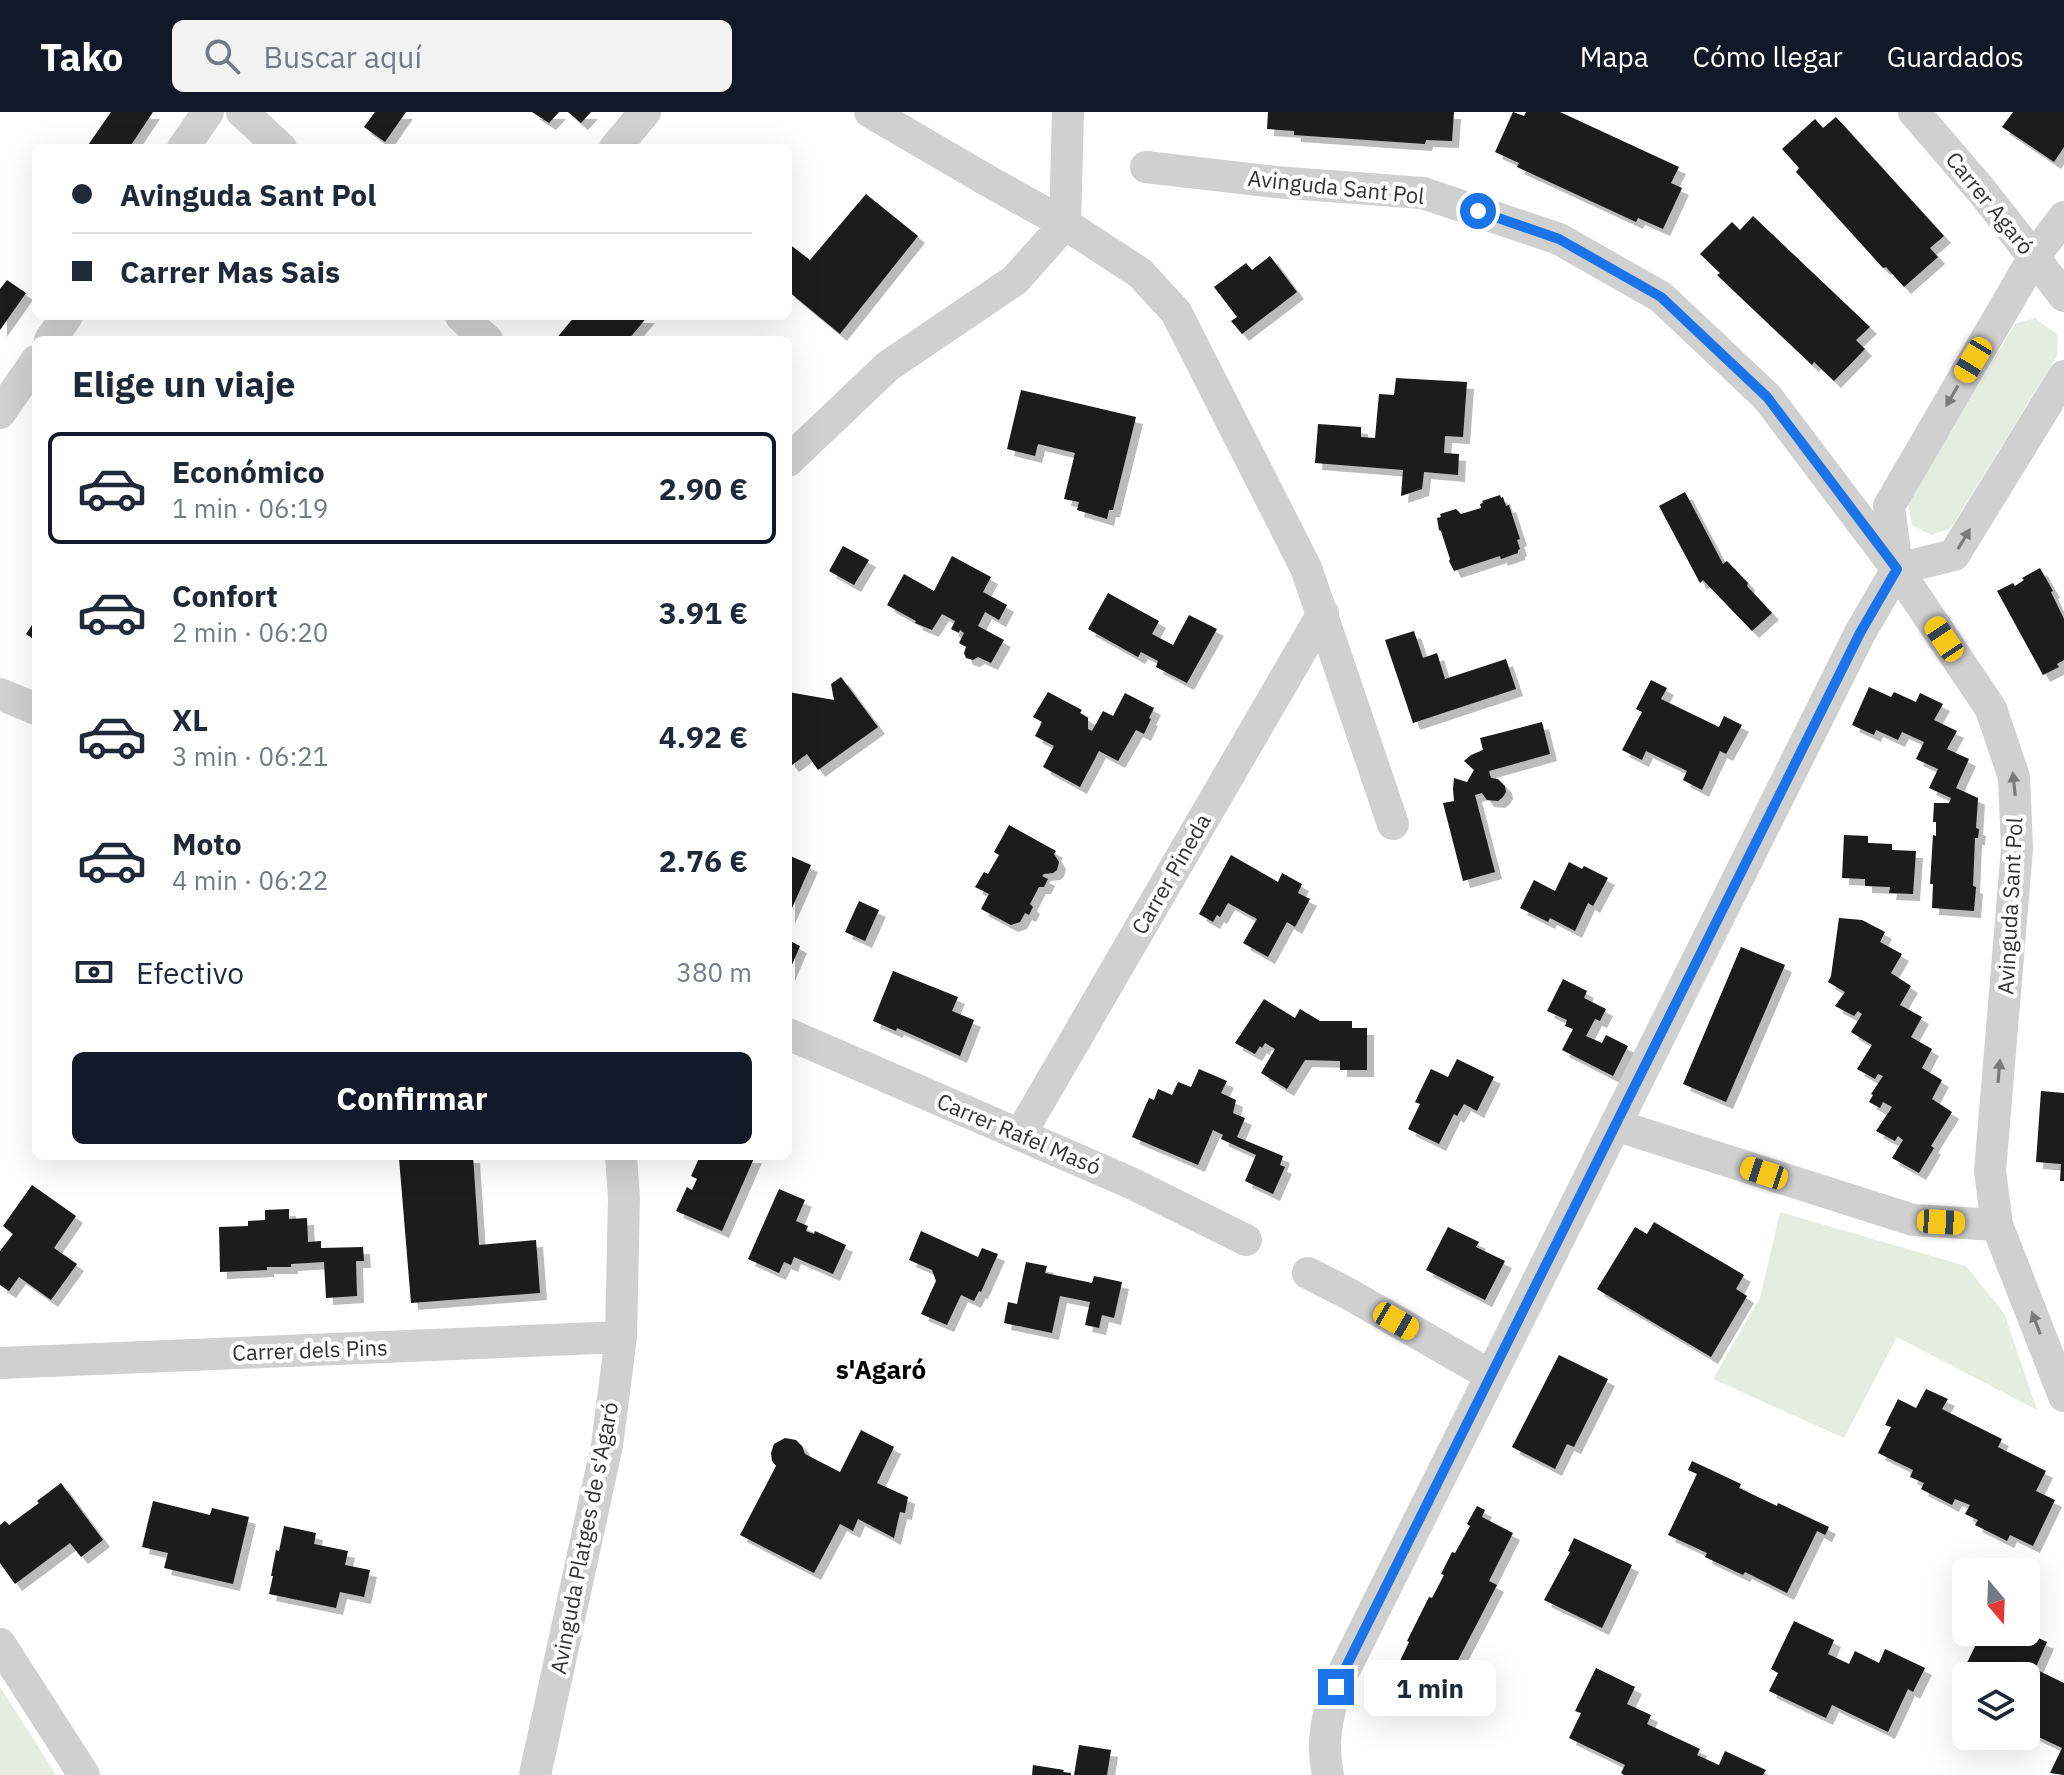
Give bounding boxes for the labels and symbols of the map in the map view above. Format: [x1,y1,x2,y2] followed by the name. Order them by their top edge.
[1940,145,2041,260] street label: Carrer Agaró
[1246,163,1426,210] street label: Avinguda Sant Pol
[1460,193,1496,229] route start
[1950,333,1996,387] car
[1945,385,1959,407] one-way arrow
[1956,528,1970,550] one-way arrow
[1921,612,1967,666] car
[2007,771,2020,796] one-way arrow
[1124,808,1217,939] street label: Carrer Pineda
[1990,817,2029,995] street label: Avinguda Sant Pol
[1992,1058,2005,1083] one-way arrow
[933,1086,1106,1181] street label: Carrer Rafel Masó
[1737,1154,1791,1192] car
[1916,1209,1966,1235] car
[1369,1299,1423,1343] car
[2029,1311,2042,1335] one-way arrow
[232,1332,388,1367] street label: Carrer dels Pins
[836,1352,926,1386] district label: s'Agaró
[543,1399,624,1676] street label: Avinguda Platges de s'Agaró
[1952,1558,2040,1646] north arrow
[1364,1659,1496,1715] callout: 1 min
[1318,1669,1354,1705] route end

